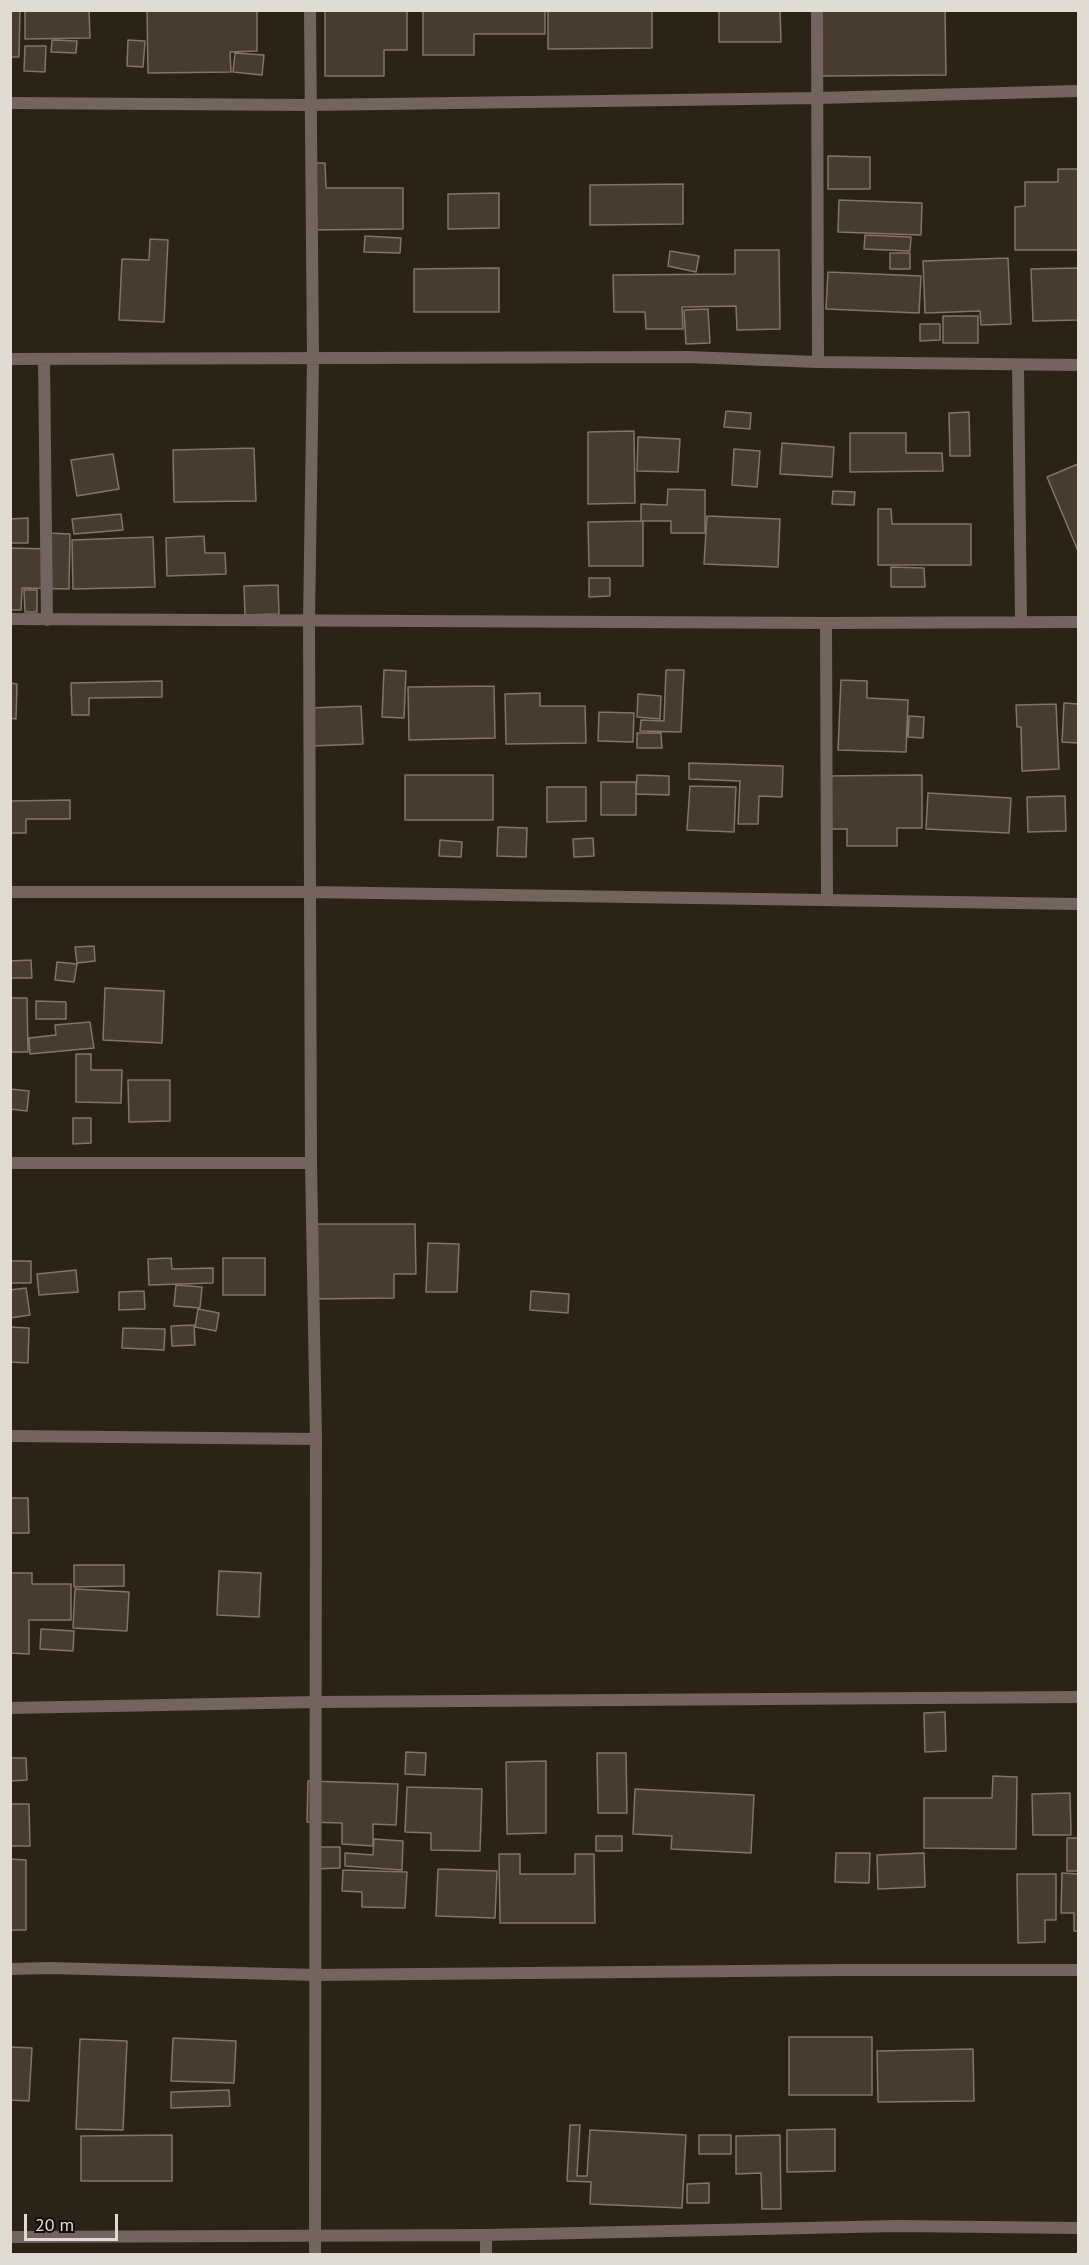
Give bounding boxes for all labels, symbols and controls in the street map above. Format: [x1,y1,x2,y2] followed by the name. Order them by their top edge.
[27,2202,122,2240] scale bar
[35,2213,74,2236] text: 20 m

